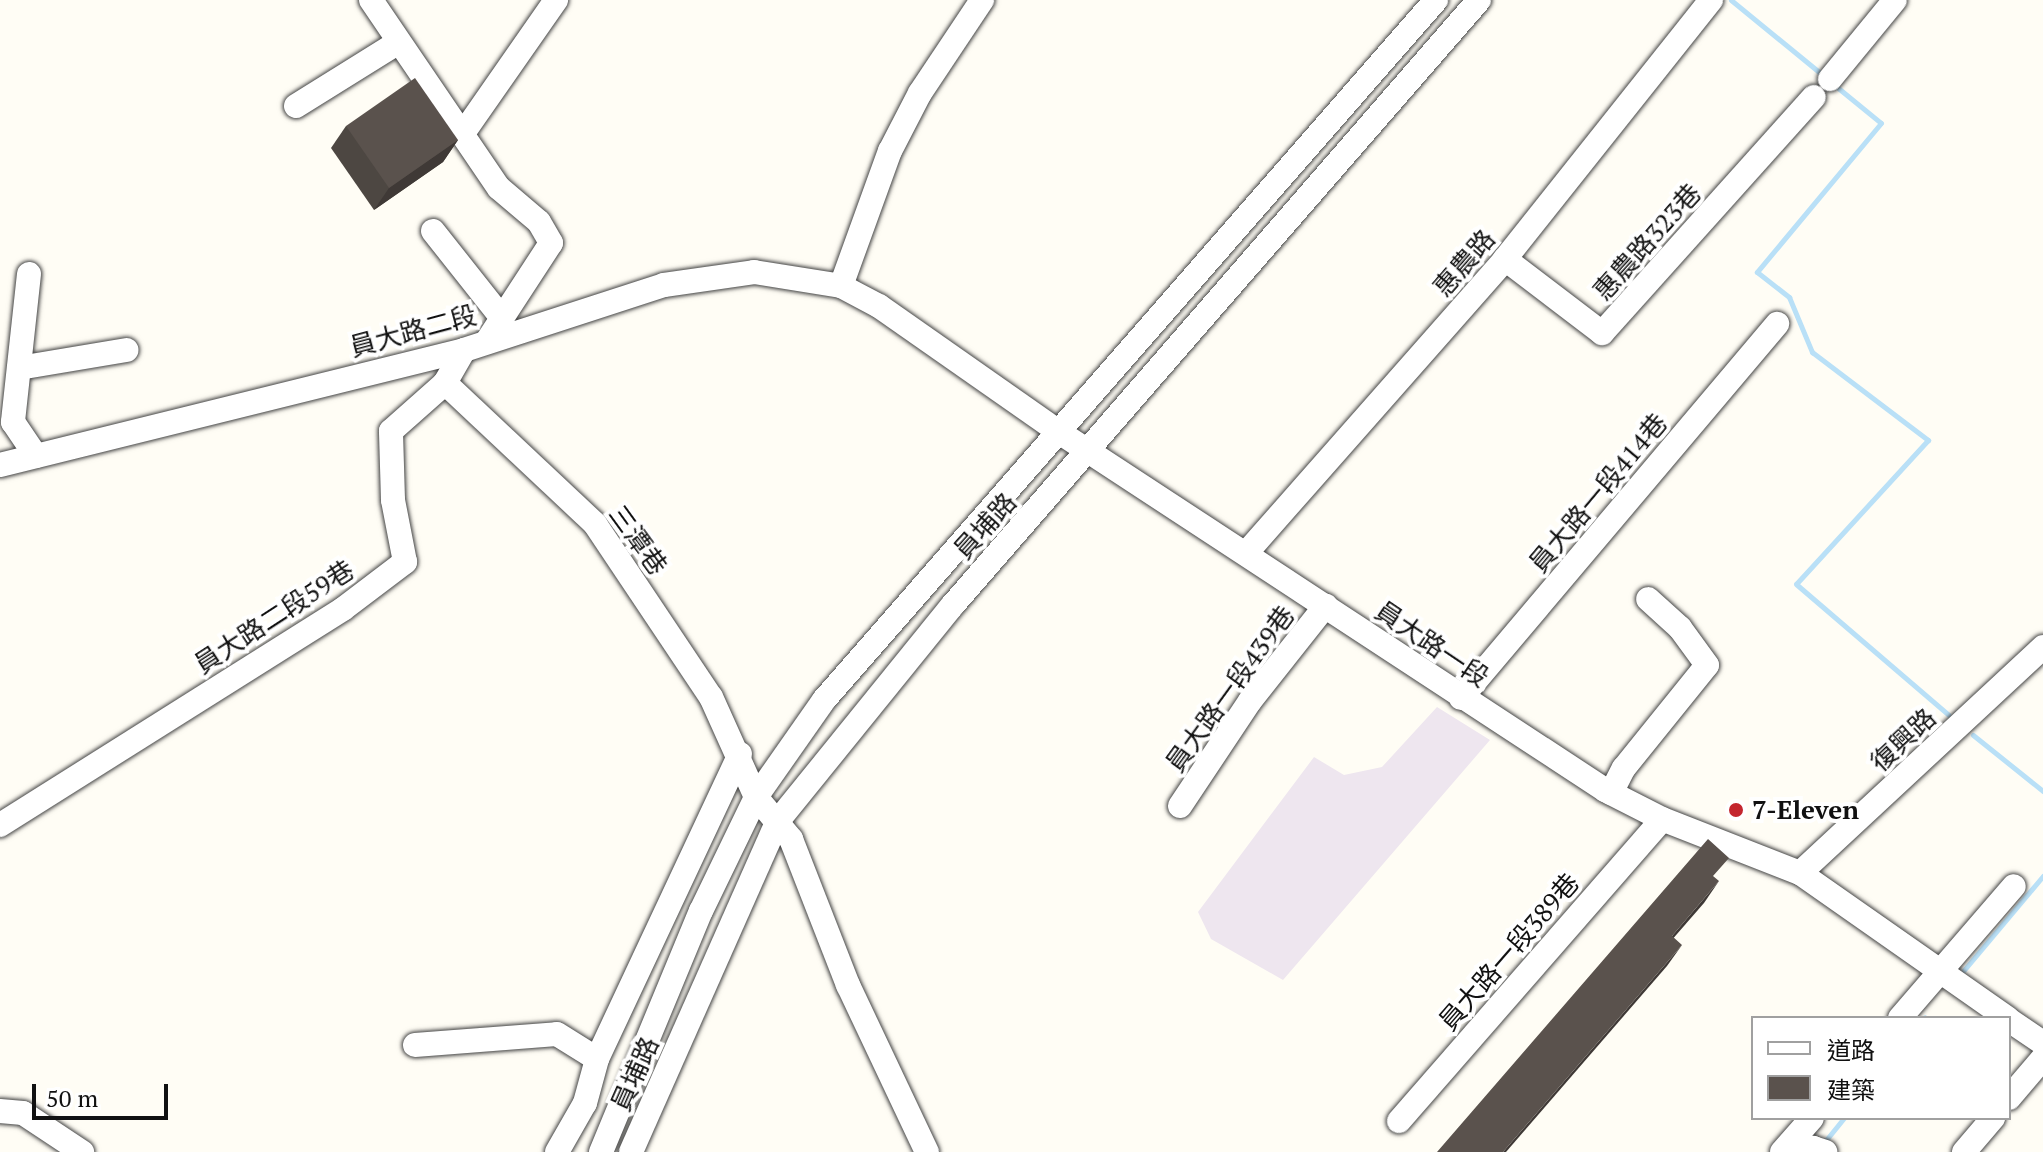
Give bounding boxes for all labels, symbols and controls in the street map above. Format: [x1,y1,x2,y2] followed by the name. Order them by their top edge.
[1587,177,1707,307] street label: 惠農路323巷
[1427,223,1501,303] street label: 惠農路
[346,299,480,363] street label: 員大路二段
[1523,407,1673,579] street label: 員大路一段414巷
[947,487,1023,565] street label: 員埔路
[602,499,674,581] street label: 三潭巷
[188,554,360,680] street label: 員大路二段59巷
[1369,595,1495,693] street label: 員大路一段
[1159,600,1301,778] street label: 員大路一段439巷
[1864,702,1942,778] street label: 復興路
[1752,794,1859,826] place label: 7-Eleven
[1727,801,1745,819] marker: 7-Eleven
[1432,867,1586,1037] street label: 員大路一段389巷
[1751,1016,2011,1120] legend
[605,1032,665,1116] street label: 員埔路
[1827,1034,1875,1066] text: 道路
[36,1068,172,1118] scale bar
[1827,1074,1875,1106] text: 建築
[46,1082,98,1114] text: 50 m

